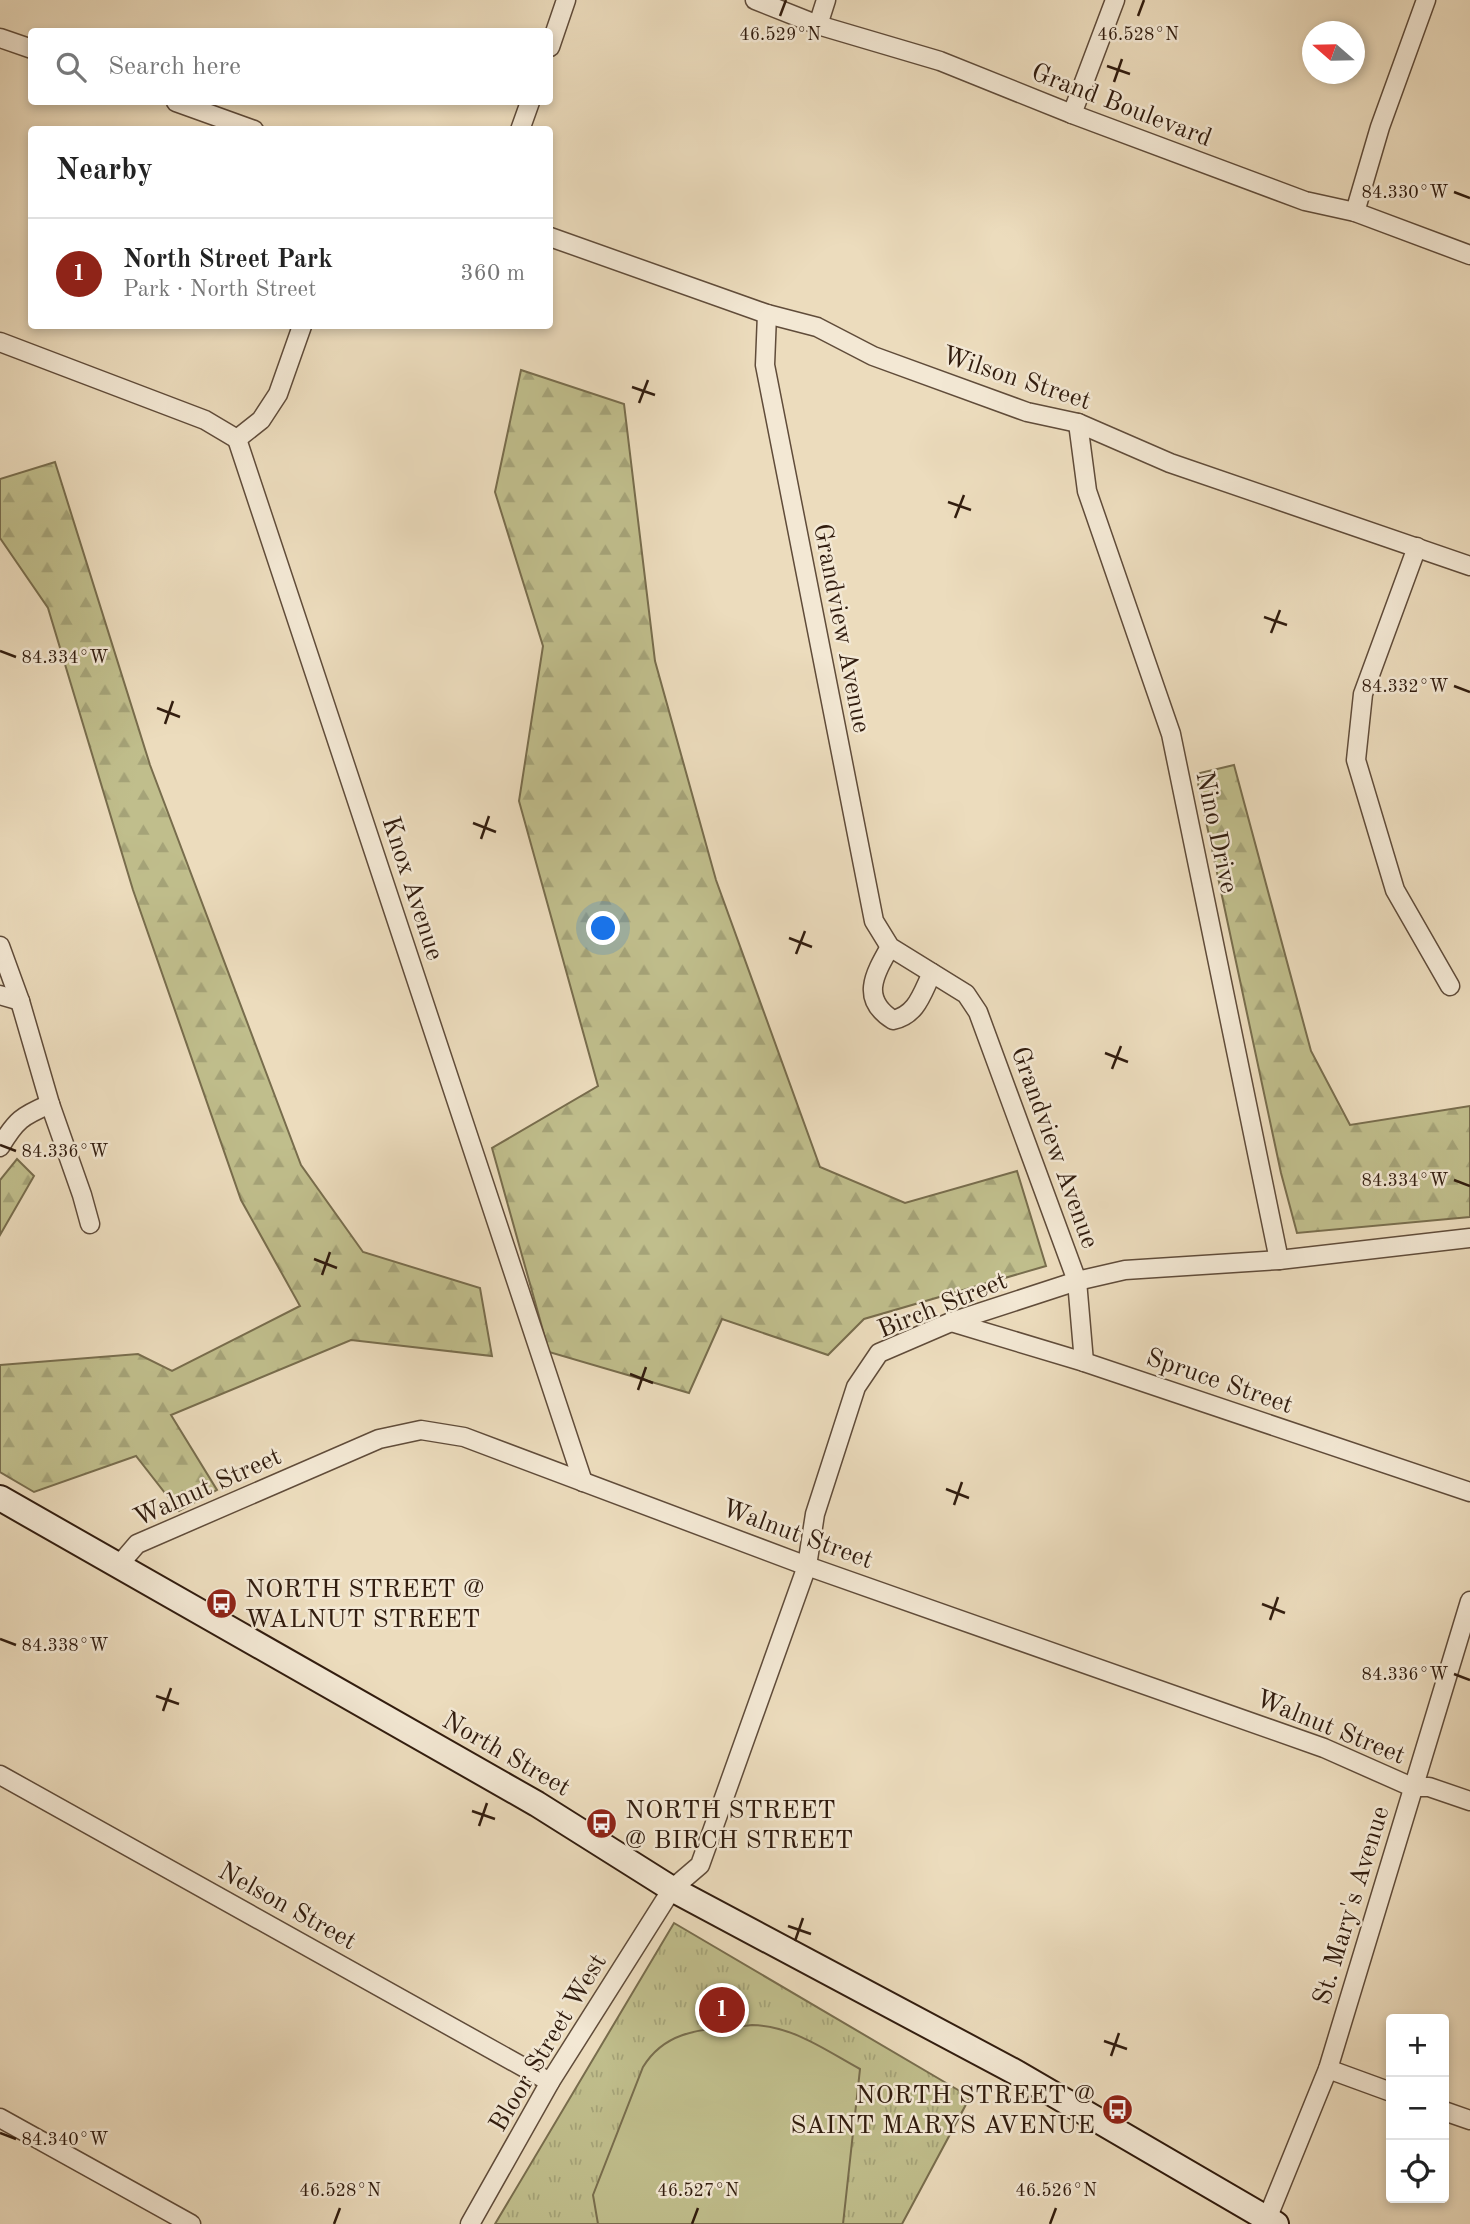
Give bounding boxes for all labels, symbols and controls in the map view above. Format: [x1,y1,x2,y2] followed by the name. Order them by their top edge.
[1302,21,1365,84] north arrow
[739,26,821,44] text: 46.529°N
[1097,26,1179,44] text: 46.528°N
[28,28,553,105] search box
[52,48,90,86] icon: search
[108,54,241,80] text: Search here
[1028,60,1215,152] street label: Grand Boulevard
[56,156,153,186] text: Nearby
[1362,184,1448,202] text: 84.330°W
[123,247,333,273] text: North Street Park
[72,262,86,285] text: 1
[460,262,525,285] text: 360 m
[123,278,316,301] text: Park · North Street
[939,343,1094,415] street label: Wilson Street
[808,522,874,735] street label: Grandview Avenue
[22,649,108,667] text: 84.334°W
[1362,678,1448,696] text: 84.332°W
[1190,769,1242,896] street label: Nino Drive
[377,814,448,964] street label: Knox Avenue
[586,911,620,945] your location
[1006,1043,1103,1252] street label: Grandview Avenue
[22,1143,108,1161] text: 84.336°W
[1362,1172,1448,1190] text: 84.334°W
[874,1268,1011,1344] street label: Birch Street
[1142,1345,1296,1419] street label: Spruce Street
[130,1444,286,1532] street label: Walnut Street
[718,1496,876,1574] street label: Walnut Street
[245,1577,485,1633] place label: NORTH STREET @ WALNUT STREET
[205,1586,239,1620] bus stop icon: NORTH STREET @ WALNUT STREET
[22,1637,108,1655] text: 84.338°W
[1362,1666,1448,1684] text: 84.336°W
[1252,1686,1409,1770] street label: Walnut Street
[438,1708,574,1802] street label: North Street
[625,1798,853,1854] place label: NORTH STREET @ BIRCH STREET
[1309,1803,1394,2008] street label: St. Mary's Avenue
[585,1807,619,1841] bus stop icon: NORTH STREET @ BIRCH STREET
[214,1858,360,1955] street label: Nelson Street
[485,1950,612,2137] street label: Bloor Street West
[699,1984,745,2036] pin: 1
[1386,2014,1449,2203] map controls
[1386,2014,1449,2077] button: +
[1386,2077,1449,2140] button: −
[790,2083,1095,2139] place label: NORTH STREET @ SAINT MARYS AVENUE
[1101,2092,1135,2126] bus stop icon: NORTH STREET @ SAINT MARYS AVENUE
[22,2131,108,2149] text: 84.340°W
[1386,2140,1449,2203] button: locate
[299,2182,381,2200] text: 46.528°N
[657,2182,739,2200] text: 46.527°N
[1015,2182,1097,2200] text: 46.526°N

